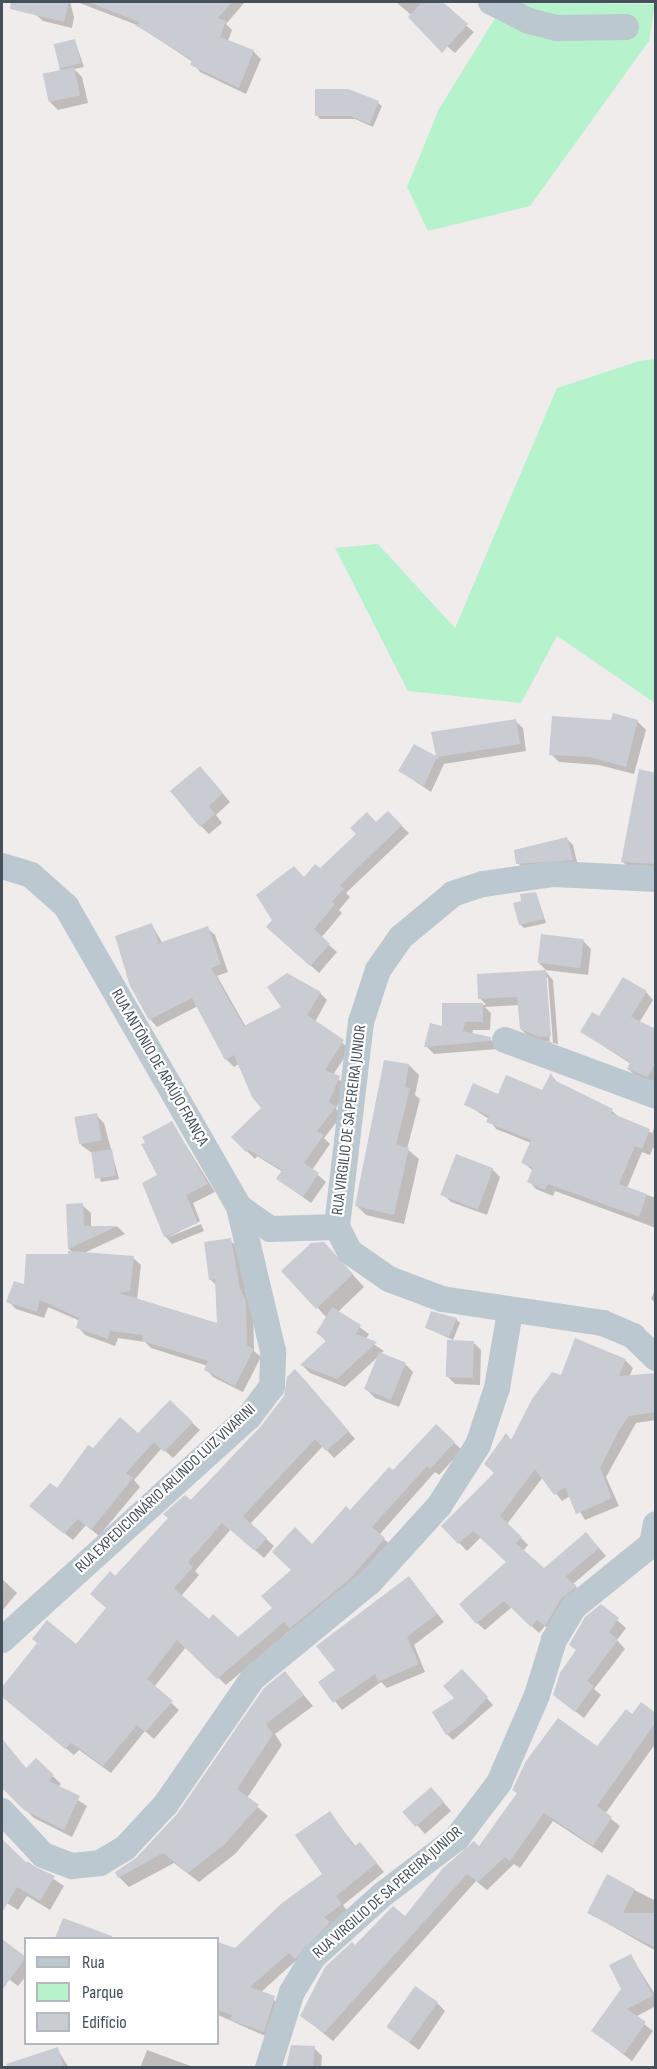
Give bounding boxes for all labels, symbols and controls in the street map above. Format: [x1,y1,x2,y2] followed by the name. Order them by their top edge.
[106,986,212,1150] street label: RUA ANTÔNIO DE ARAÚJO FRANÇA
[329,1024,371,1216] street label: RUA VIRGILIO DE SA PEREIRA JUNIOR
[72,1400,260,1578] street label: RUA EXPEDICIONÁRIO ARLINDO LUIZ VIVARINI
[309,1823,467,1963] street label: RUA VIRGILIO DE SA PEREIRA JUNIOR
[24,1937,219,2045] legend
[82,1952,105,1973] text: Rua
[82,1982,123,2003] text: Parque
[82,2012,127,2033] text: Edifício

